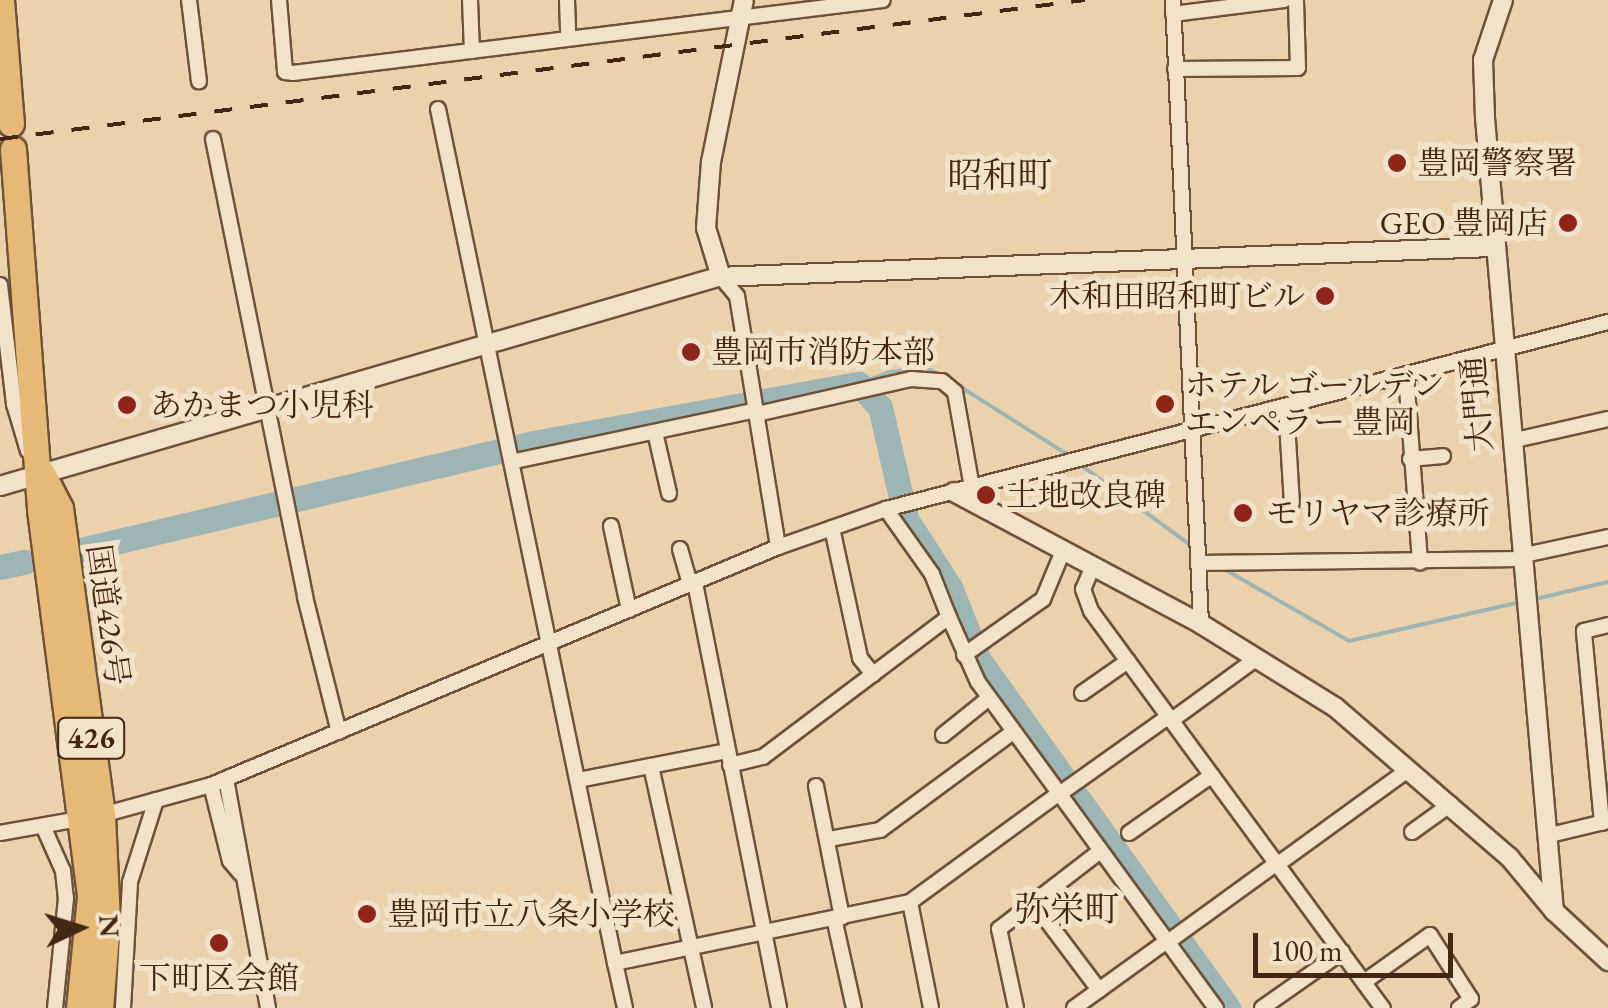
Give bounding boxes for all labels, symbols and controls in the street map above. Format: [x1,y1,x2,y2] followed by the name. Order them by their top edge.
[1417,144,1577,182] place label: 豊岡警察署
[1386,152,1408,174] marker: 豊岡警察署
[948,154,1052,196] district label: 昭和町
[1380,204,1548,242] place label: GEO 豊岡店
[1557,212,1579,234] marker: GEO 豊岡店
[1049,277,1305,315] place label: 木和田昭和町ビル
[1314,285,1336,307] marker: 木和田昭和町ビル
[711,333,935,371] place label: 豊岡市消防本部
[680,341,702,363] marker: 豊岡市消防本部
[1454,355,1500,453] street label: 大門通
[1185,367,1447,442] place label: ホテル ゴールデン エンペラー 豊岡
[150,386,374,424] place label: あかまつ小児科
[114,392,140,418] marker: あかまつ小児科
[1154,393,1176,415] marker: ホテル ゴールデン エンペラー 豊岡
[1006,476,1166,514] place label: 土地改良碑
[975,484,997,506] marker: 土地改良碑
[1266,494,1490,532] place label: モリヤマ診療所
[1230,500,1256,526] marker: モリヤマ診療所
[79,542,137,688] street label: 国道426号
[56,713,126,763] road number: 426
[30,878,130,978] north arrow
[1015,888,1119,930] district label: 弥栄町
[387,895,675,933] place label: 豊岡市立八条小学校
[356,903,378,925] marker: 豊岡市立八条小学校
[91,913,129,938] text: N
[1258,913,1458,975] scale bar
[1270,931,1343,970] text: 100 m
[208,932,230,954] marker: 下町区会館
[139,959,299,997] place label: 下町区会館

